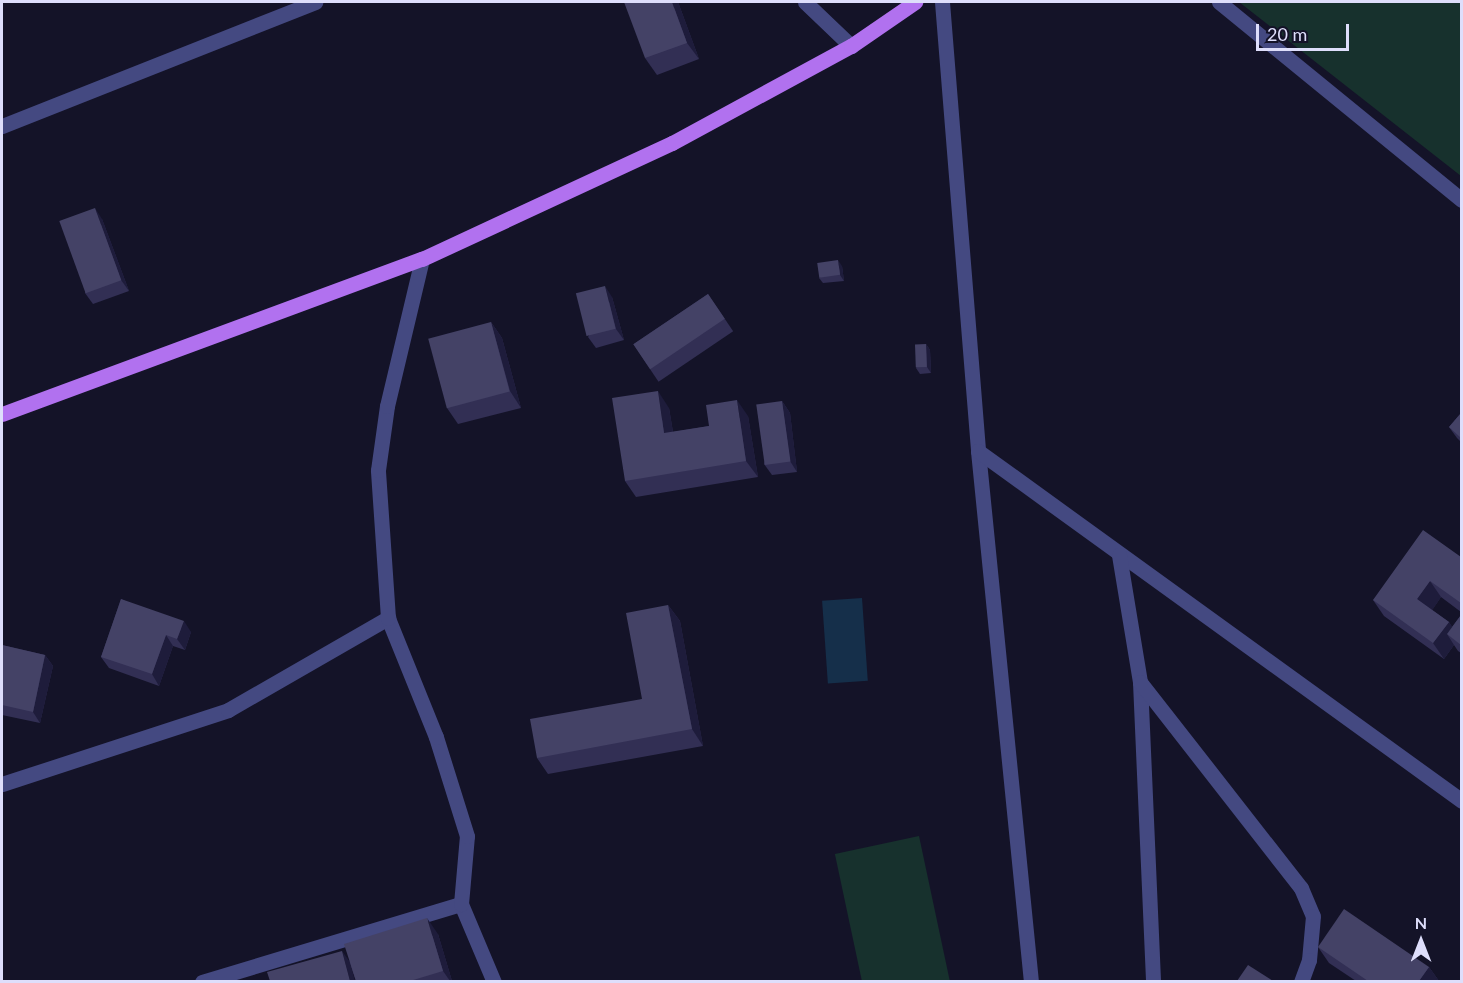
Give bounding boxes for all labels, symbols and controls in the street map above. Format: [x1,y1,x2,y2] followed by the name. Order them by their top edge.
[1259,12,1352,50] scale bar
[1267,23,1307,45] text: 20 m
[1391,911,1451,971] north arrow
[1415,913,1427,932] text: N

